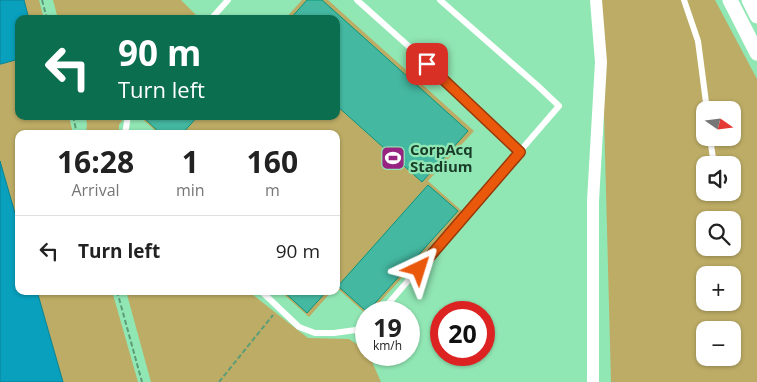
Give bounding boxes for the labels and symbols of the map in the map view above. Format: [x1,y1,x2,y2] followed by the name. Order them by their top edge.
[406,43,448,85] pin
[696,101,741,146] north arrow
[410,139,473,176] place label: CorpAcq Stadium
[380,145,406,171] sports icon: CorpAcq Stadium
[392,242,444,294] position arrow
[430,301,495,366] speed limit sign: 20

